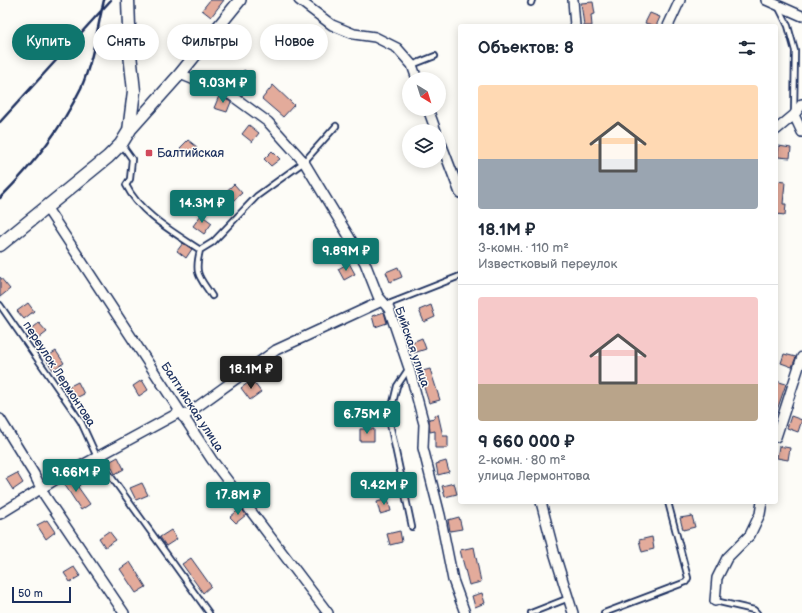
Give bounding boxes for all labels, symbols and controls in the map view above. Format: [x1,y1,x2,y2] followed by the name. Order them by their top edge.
[12,24,85,60] chip: Купить
[93,24,159,60] chip: Снять
[167,24,252,60] chip: Фильтры
[260,24,328,60] chip: Новое
[736,37,758,59] icon: filters
[478,38,574,58] text: Объектов: 8
[186,70,260,104] pin: 9.03M ₽
[402,72,446,116] north arrow
[402,72,446,168] map controls
[199,75,247,91] text: 9.03M ₽
[582,111,654,183] icon: home
[402,124,446,168] button: layers
[157,146,225,161] place label: Балтийская
[144,148,154,158] marker: Балтийская
[165,190,239,224] pin: 14.3M ₽
[179,195,225,211] text: 14.3M ₽
[478,220,535,240] text: 18.1M ₽
[309,238,383,272] pin: 9.89M ₽
[478,240,569,256] text: 3-комн. · 110 m²
[322,243,370,259] text: 9.89M ₽
[478,256,617,272] text: Известковый переулок
[391,305,433,389] street label: Бийская улица
[19,319,99,429] street label: переулок Лермонтова
[582,323,654,395] icon: home
[214,356,288,390] pin: 18.1M ₽
[157,359,227,455] street label: Балтийская улица
[229,361,273,377] text: 18.1M ₽
[330,401,404,435] pin: 6.75M ₽
[343,406,391,422] text: 6.75M ₽
[478,432,575,452] text: 9 660 000 ₽
[478,452,566,468] text: 2-комн. · 80 m²
[39,459,113,493] pin: 9.66M ₽
[52,464,100,480] text: 9.66M ₽
[478,468,590,484] text: улица Лермонтова
[347,472,421,506] pin: 9.42M ₽
[360,477,408,493] text: 9.42M ₽
[201,482,275,516] pin: 17.8M ₽
[215,487,261,503] text: 17.8M ₽
[12,585,71,604] scale bar
[18,587,43,600] text: 50 m

